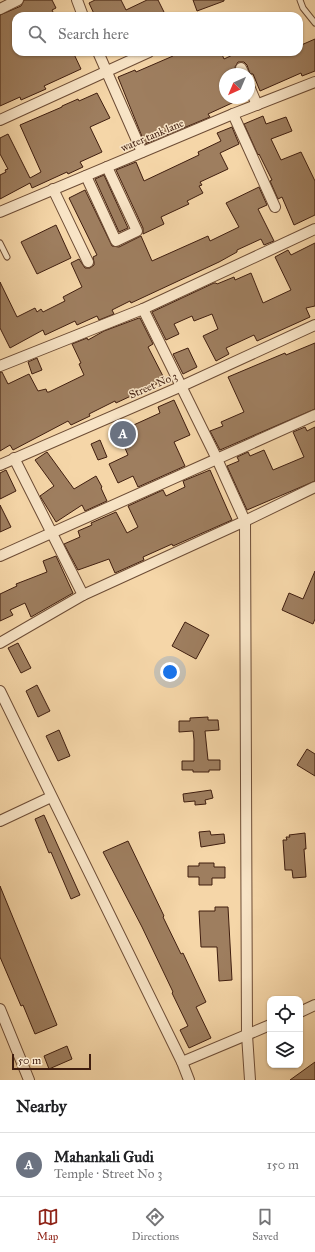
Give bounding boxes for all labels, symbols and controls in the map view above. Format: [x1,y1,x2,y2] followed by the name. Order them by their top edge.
[12,12,303,56] search box
[26,23,48,45] icon: search
[58,25,129,43] text: Search here
[219,68,255,104] north arrow
[119,116,186,155] street label: water tank lane
[127,369,179,401] street label: Street No 3
[110,419,136,449] pin: A
[160,662,180,682] your location
[267,996,303,1068] map controls
[267,996,303,1032] button: locate
[267,1032,303,1068] button: layers
[12,1052,91,1071] scale bar
[18,1054,41,1067] text: 50 m
[16,1096,67,1117] text: Nearby
[54,1148,154,1166] text: Mahankali Gudi
[25,1157,33,1173] text: A
[267,1157,299,1173] text: 150 m
[54,1166,163,1182] text: Temple · Street No 3
[37,1206,59,1243] tab: Map
[132,1206,179,1243] tab: Directions
[252,1206,278,1243] tab: Saved

